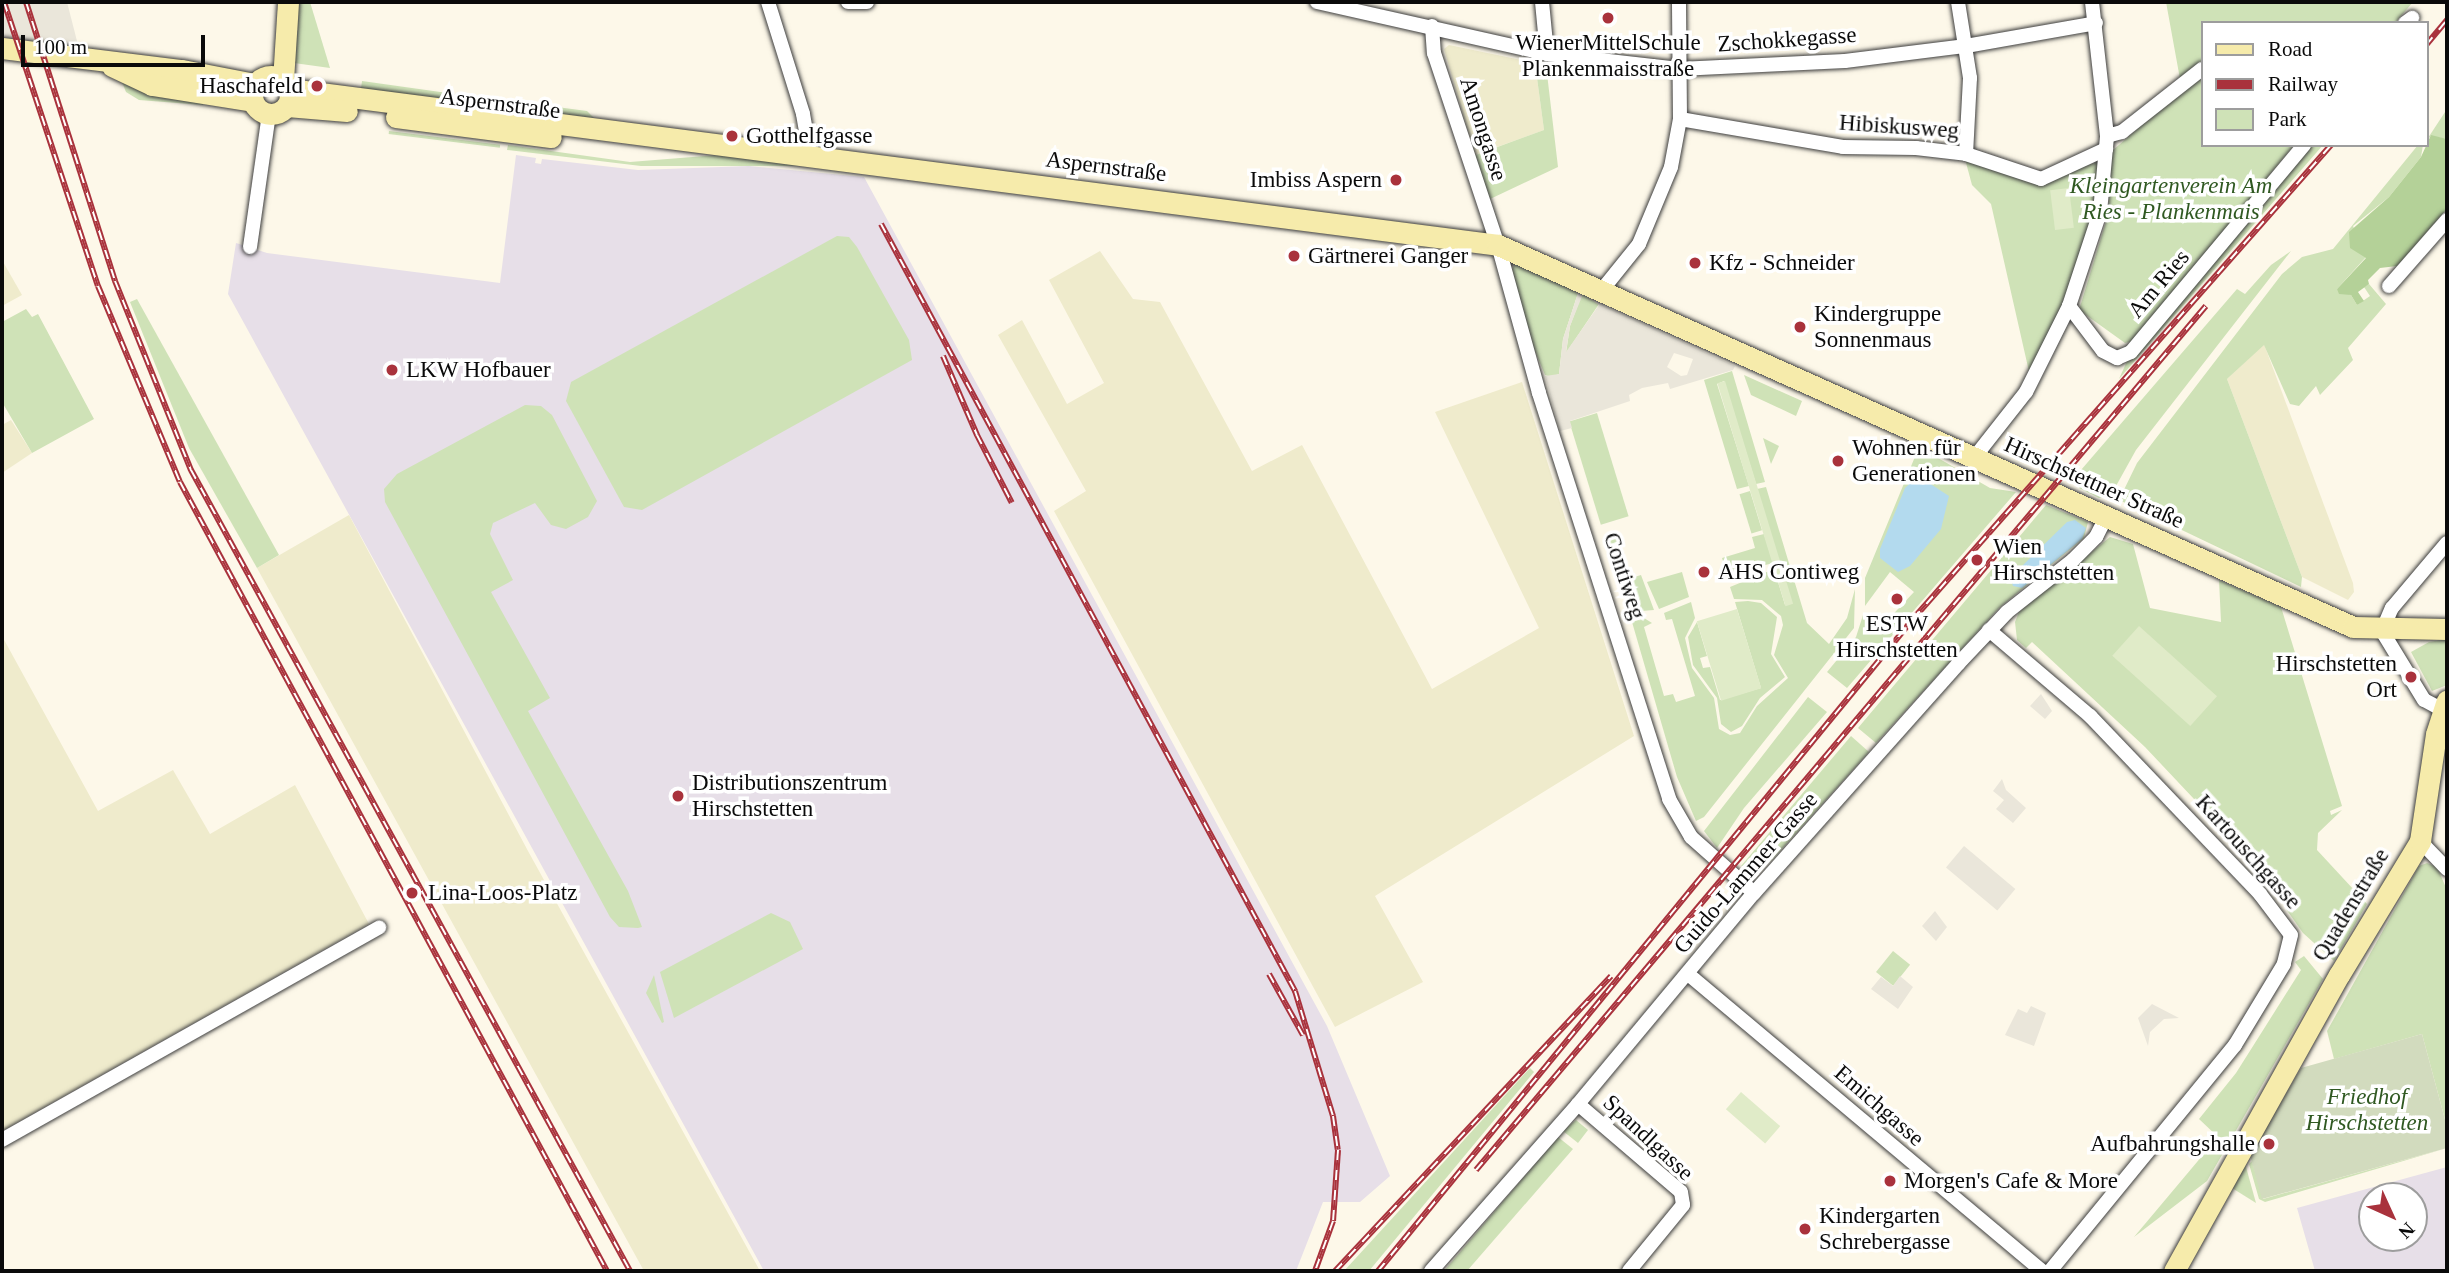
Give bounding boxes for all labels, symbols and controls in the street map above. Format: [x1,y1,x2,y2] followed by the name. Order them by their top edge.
[1600,10,1616,26] marker: WienerMittelSchule Plankenmaisstraße
[24,21,208,65] scale bar
[1717,21,1857,59] street label: Zschokkegasse
[2200,21,2428,147] legend
[1515,29,1701,83] place label: WienerMittelSchule Plankenmaisstraße
[34,35,87,59] text: 100 m
[2268,37,2312,61] text: Road
[200,72,303,100] place label: Haschafeld
[2268,72,2338,96] text: Railway
[1453,74,1513,184] street label: Amongasse
[309,78,325,94] marker: Haschafeld
[438,83,562,125] street label: Aspernstraße
[2268,107,2307,131] text: Park
[1838,109,1960,145] street label: Hibiskusweg
[746,122,872,150] place label: Gotthelfgasse
[724,128,740,144] marker: Gotthelfgasse
[1044,146,1168,188] street label: Aspernstraße
[1248,166,1382,194] place label: Imbiss Aspern
[1388,172,1404,188] marker: Imbiss Aspern
[2070,172,2272,226] park label: Kleingartenverein Am Ries - Plankenmais
[1308,242,1468,270] place label: Gärtnerei Ganger
[2122,244,2196,324] street label: Am Ries
[1286,248,1302,264] marker: Gärtnerei Ganger
[1709,249,1855,277] place label: Kfz - Schneider
[1687,255,1703,271] marker: Kfz - Schneider
[1814,300,1941,354] place label: Kindergruppe Sonnenmaus
[1792,319,1808,335] marker: Kindergruppe Sonnenmaus
[406,356,551,384] place label: LKW Hofbauer
[384,362,400,378] marker: LKW Hofbauer
[2000,431,2188,535] street label: Hirschstettner Straße
[1852,434,1976,488] place label: Wohnen für Generationen
[1830,453,1846,469] marker: Wohnen für Generationen
[1597,529,1651,623] street label: Contiweg
[1993,533,2114,587] place label: Wien Hirschstetten
[1967,550,1987,570] marker: Wien Hirschstetten
[1718,558,1859,586] place label: AHS Contiweg
[1696,564,1712,580] marker: AHS Contiweg
[1889,591,1905,607] marker: ESTW Hirschstetten
[1836,610,1958,664] place label: ESTW Hirschstetten
[2276,650,2397,704] place label: Hirschstetten Ort
[2403,669,2419,685] marker: Hirschstetten Ort
[692,769,887,823] place label: Distributionszentrum Hirschstetten
[1668,787,1824,959] street label: Guido-Lammer-Gasse
[670,788,686,804] marker: Distributionszentrum Hirschstetten
[2189,789,2307,915] street label: Kartouschgasse
[2307,844,2395,966] street label: Quadenstraße
[428,879,577,907] place label: Lina-Loos-Platz
[402,883,422,903] marker: Lina-Loos-Platz
[1828,1060,1930,1152] street label: Emichgasse
[2306,1083,2428,1137] park label: Friedhof Hirschstetten
[1597,1089,1699,1187] street label: Spandlgasse
[2090,1130,2255,1158] place label: Aufbahrungshalle
[2261,1136,2277,1152] marker: Aufbahrungshalle
[1904,1167,2118,1195] place label: Morgen's Cafe & More
[1882,1173,1898,1189] marker: Morgen's Cafe & More
[2358,1182,2428,1252] north arrow
[1819,1202,1950,1256] place label: Kindergarten Schrebergasse
[2395,1219,2419,1243] text: N
[1797,1221,1813,1237] marker: Kindergarten Schrebergasse

